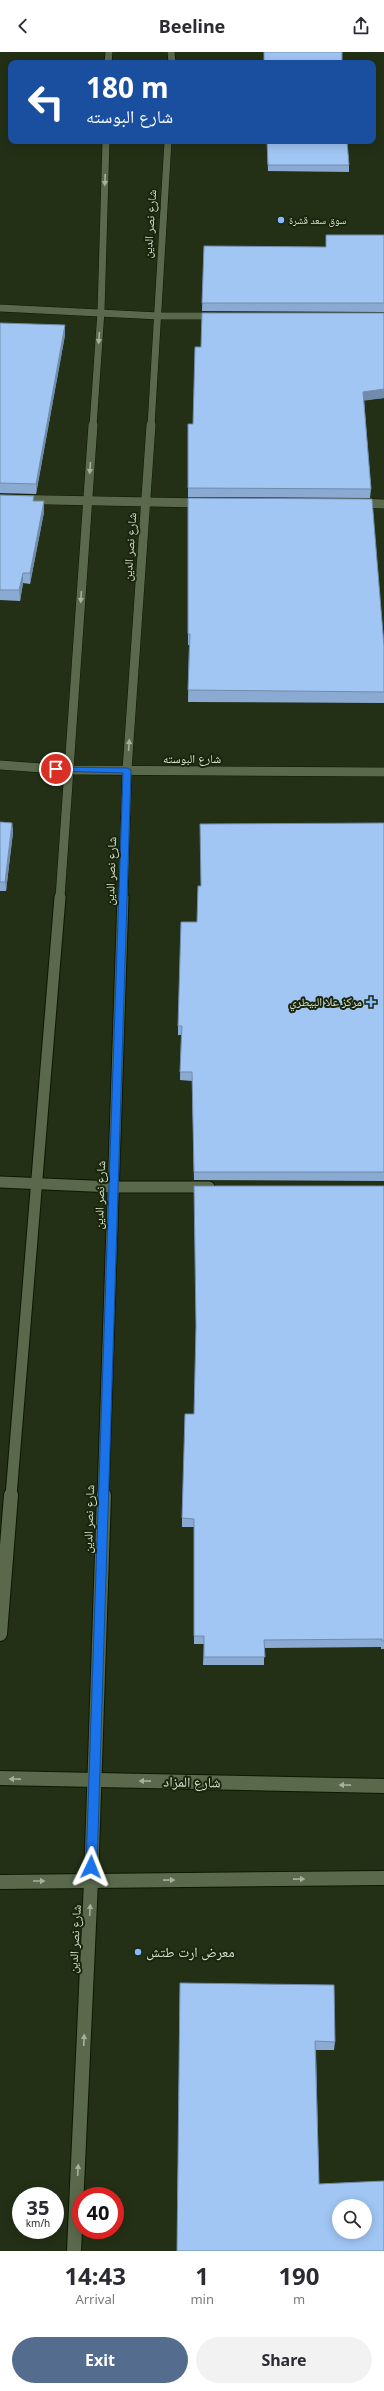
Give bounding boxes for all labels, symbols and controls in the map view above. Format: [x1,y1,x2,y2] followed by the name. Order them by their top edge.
[159,14,225,38] text: Beeline
[12,15,34,37] icon: back
[350,15,372,37] icon: share
[86,68,169,106] text: 180 m
[20,76,72,128] icon: left
[86,104,173,128] text: شارع البوسته
[101,174,108,186] one-way arrow
[139,189,160,259] street label: شارع نصر الدين
[289,213,347,227] place label: سوق سعد قشرة
[276,215,286,225] marker: سوق سعد قشرة
[96,332,103,344] one-way arrow
[87,462,94,474] one-way arrow
[119,512,140,582] street label: شارع نصر الدين
[78,591,85,603] one-way arrow
[125,739,132,751] one-way arrow
[163,750,221,767] street label: شارع البوسته
[39,752,73,786] pin
[45,758,67,780] icon: arrive
[101,836,120,906] street label: شارع نصر الدين
[289,993,362,1012] place label: مركز علا البيطري
[365,996,377,1008] marker: مركز علا البيطري
[90,1160,109,1230] street label: شارع نصر الدين
[79,1484,98,1554] street label: شارع نصر الدين
[163,1772,221,1792] street label: شارع المزاد
[8,1776,21,1782] one-way arrow
[138,1778,151,1784] one-way arrow
[339,1782,351,1789] one-way arrow
[70,1846,112,1888] position arrow
[293,1876,306,1882] one-way arrow
[163,1877,176,1883] one-way arrow
[33,1878,46,1884] one-way arrow
[64,1904,85,1974] street label: شارع نصر الدين
[86,1904,93,1916] one-way arrow
[146,1942,235,1961] place label: معرض ارت طتش
[133,1947,143,1957] marker: معرض ارت طتش
[80,2034,87,2046] one-way arrow
[74,2164,81,2176] one-way arrow
[72,2187,124,2239] speed limit sign: 40
[27,2194,49,2221] text: 35
[332,2199,372,2239] map controls
[332,2199,372,2239] button: search
[26,2216,50,2230] text: km/h
[64,2259,126,2292] text: 14:43
[195,2259,209,2292] text: 1
[278,2259,320,2292] text: 190
[75,2290,115,2308] text: Arrival
[190,2290,214,2308] text: min
[293,2290,305,2308] text: m
[12,2337,188,2383] button: Exit
[196,2337,372,2383] button: Share

